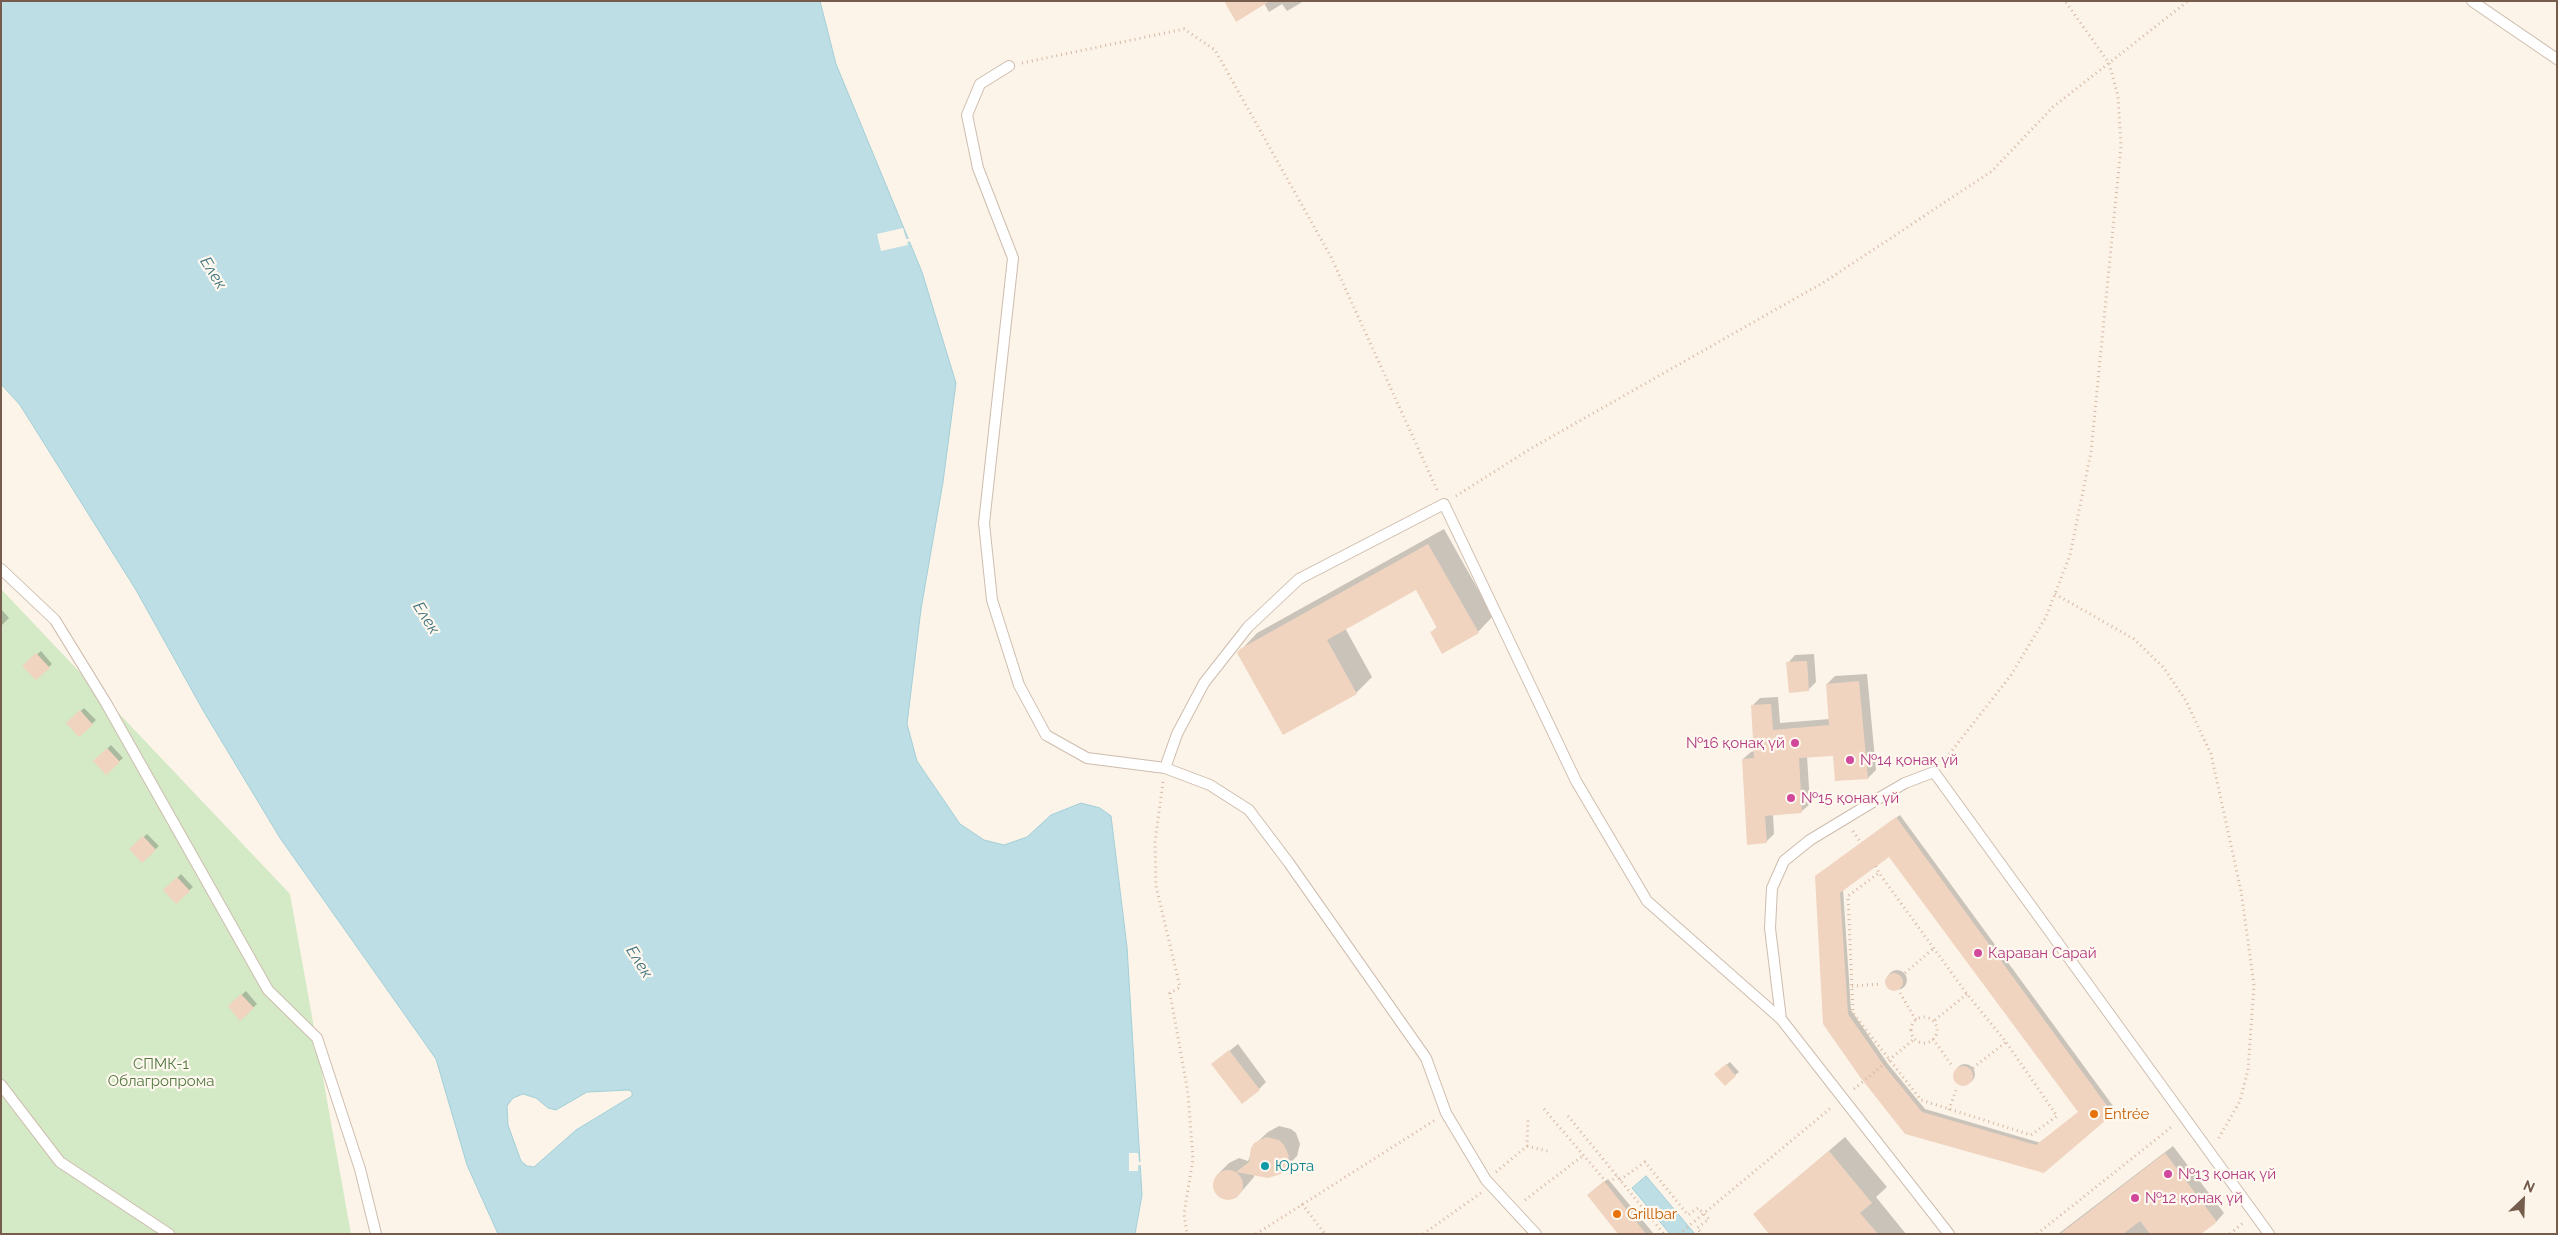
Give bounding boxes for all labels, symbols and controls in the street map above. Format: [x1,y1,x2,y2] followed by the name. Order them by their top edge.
[196,253,230,293] water label: Елек
[409,598,443,638] water label: Елек
[1686,734,1785,752] place label: №16 қонақ үй
[1789,737,1801,749] marker: №16 қонақ үй
[1860,751,1958,769] place label: №14 қонақ үй
[1844,754,1856,766] marker: №14 қонақ үй
[1801,789,1899,807] place label: №15 қонақ үй
[1785,792,1797,804] marker: №15 қонақ үй
[622,942,656,982] water label: Елек
[1988,944,2097,962] place label: Караван Сарай
[1972,947,1984,959] marker: Караван Сарай
[108,1055,214,1090] park label: СПМК-1 Облагропрома
[2104,1105,2149,1123] place label: Entrée
[2088,1108,2100,1120] marker: Entrée
[1275,1157,1314,1175] place label: Юрта
[1259,1160,1271,1172] marker: Юрта
[2178,1165,2276,1183] place label: №13 қонақ үй
[2162,1168,2174,1180] marker: №13 қонақ үй
[2498,1175,2548,1225] north arrow
[2521,1177,2537,1196] text: N
[2145,1189,2243,1207] place label: №12 қонақ үй
[2129,1192,2141,1204] marker: №12 қонақ үй
[1627,1205,1677,1223] place label: Grillbar
[1611,1208,1623,1220] marker: Grillbar

